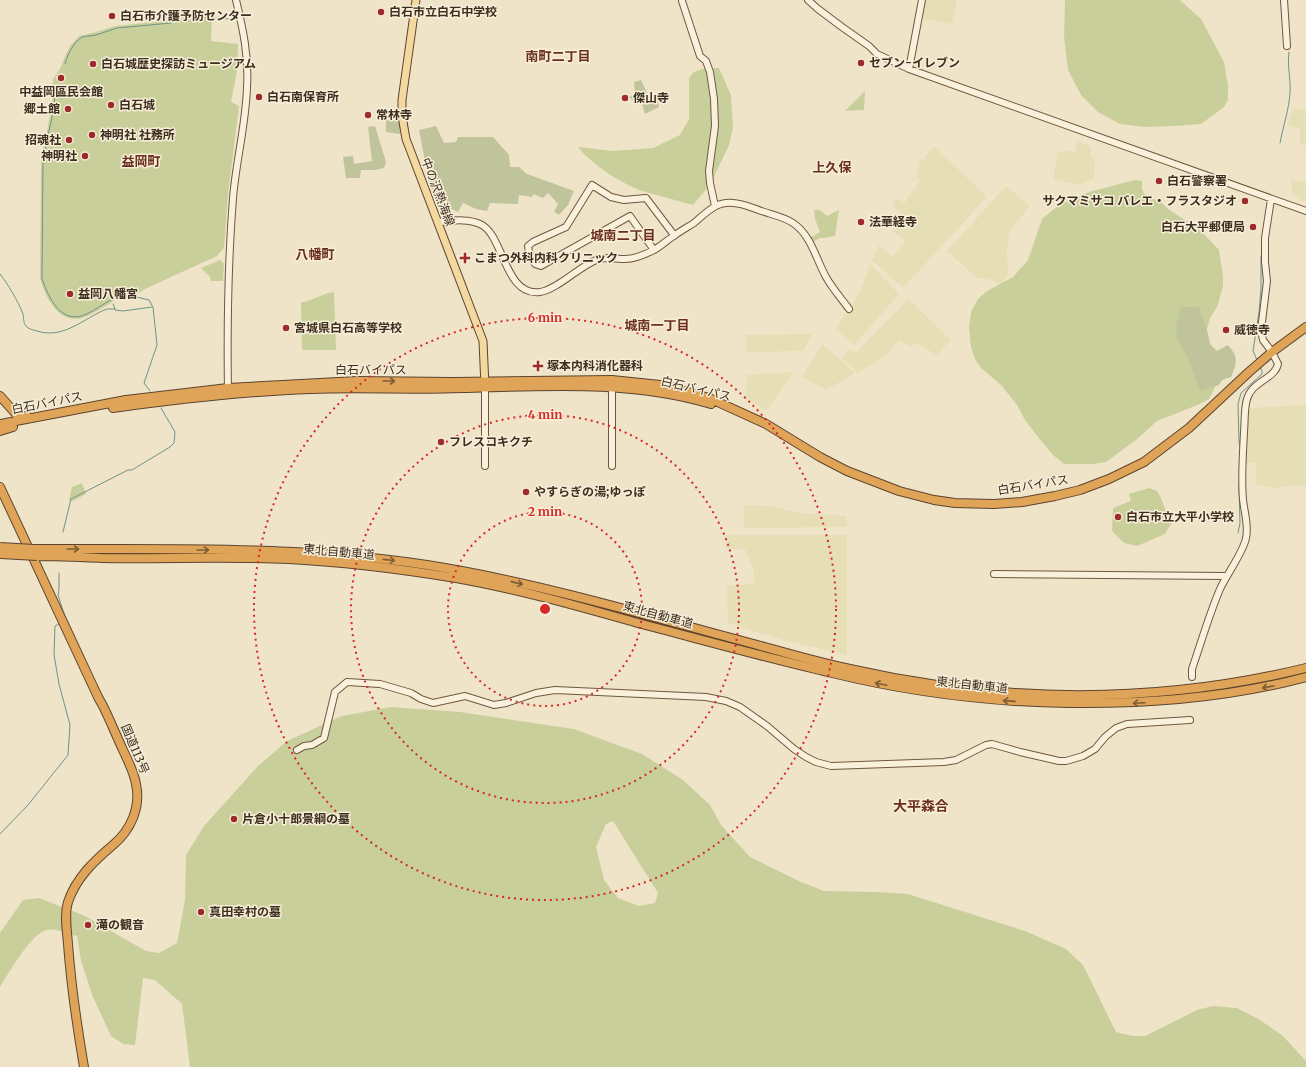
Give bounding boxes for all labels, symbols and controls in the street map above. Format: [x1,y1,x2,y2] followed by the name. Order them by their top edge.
[389,4,497,19] place label: 白石市立白石中学校
[376,7,386,17] marker: 白石市立白石中学校
[120,8,252,23] place label: 白石市介護予防センター
[107,11,117,21] marker: 白石市介護予防センター
[525,48,591,65] district label: 南町二丁目
[869,55,960,70] place label: セブン-イレブン
[101,56,256,71] place label: 白石城歴史探訪ミュージアム
[856,58,866,68] marker: セブン-イレブン
[88,59,98,69] marker: 白石城歴史探訪ミュージアム
[56,73,66,83] marker: 中益岡區民会館
[19,84,103,99] place label: 中益岡區民会館
[267,89,339,104] place label: 白石南保育所
[633,90,669,105] place label: 傑山寺
[254,92,264,102] marker: 白石南保育所
[620,93,630,103] marker: 傑山寺
[119,97,155,112] place label: 白石城
[106,100,116,110] marker: 白石城
[24,101,60,116] place label: 郷土館
[63,104,73,114] marker: 郷土館
[376,107,412,122] place label: 常林寺
[363,110,373,120] marker: 常林寺
[100,127,175,142] place label: 神明社 社務所
[87,130,97,140] marker: 神明社 社務所
[25,132,61,147] place label: 招魂社
[64,135,74,145] marker: 招魂社
[41,148,77,163] place label: 神明社
[80,151,90,161] marker: 神明社
[121,153,161,170] district label: 益岡町
[419,156,458,228] street label: 中の沢熱海線
[812,159,852,176] district label: 上久保
[1167,173,1227,188] place label: 白石警察署
[1154,176,1164,186] marker: 白石警察署
[1042,193,1237,208] place label: サクマミサコ バレエ・フラスタジオ
[1240,196,1250,206] marker: サクマミサコ バレエ・フラスタジオ
[869,214,917,229] place label: 法華経寺
[856,217,866,227] marker: 法華経寺
[1161,219,1245,234] place label: 白石大平郵便局
[1248,222,1258,232] marker: 白石大平郵便局
[590,227,656,244] district label: 城南二丁目
[295,246,335,263] district label: 八幡町
[474,250,618,265] place label: こまつ外科内科クリニック
[459,252,471,264] marker: こまつ外科内科クリニック
[78,286,138,301] place label: 益岡八幡宮
[65,289,75,299] marker: 益岡八幡宮
[528,310,562,325] text: 6 min
[624,317,690,334] district label: 城南一丁目
[294,320,402,335] place label: 宮城県白石高等学校
[1234,322,1270,337] place label: 威徳寺
[281,323,291,333] marker: 宮城県白石高等学校
[1221,325,1231,335] marker: 威徳寺
[547,358,643,373] place label: 塚本内科消化器科
[532,360,544,372] marker: 塚本内科消化器科
[335,362,407,377] street label: 白石バイパス
[659,373,733,404] street label: 白石バイパス
[382,377,395,385] one-way arrow
[10,388,84,417] street label: 白石バイパス
[528,407,562,422] text: 4 min
[449,434,533,449] place label: フレスコキクチ
[436,437,446,447] marker: フレスコキクチ
[996,471,1070,498] street label: 白石バイパス
[534,484,645,499] place label: やすらぎの湯;ゆっぽ
[521,487,531,497] marker: やすらぎの湯;ゆっぽ
[528,504,562,519] text: 2 min
[1126,509,1234,524] place label: 白石市立大平小学校
[1113,512,1123,522] marker: 白石市立大平小学校
[303,541,376,562] street label: 東北自動車道
[66,545,79,553] one-way arrow
[196,546,209,554] one-way arrow
[382,556,395,564] one-way arrow
[510,579,523,587] one-way arrow
[621,598,695,631] street label: 東北自動車道
[538,602,552,616] centre of rings
[935,673,1009,696] street label: 東北自動車道
[874,679,887,687] one-way arrow
[1262,683,1275,691] one-way arrow
[1003,697,1016,704] one-way arrow
[1133,699,1146,706] one-way arrow
[118,721,153,776] street label: 国道113号
[893,797,949,815] district label: 大平森合
[242,811,350,826] place label: 片倉小十郎景綱の墓
[229,814,239,824] marker: 片倉小十郎景綱の墓
[209,904,281,919] place label: 真田幸村の墓
[196,907,206,917] marker: 真田幸村の墓
[96,917,144,932] place label: 滝の観音
[83,920,93,930] marker: 滝の観音

